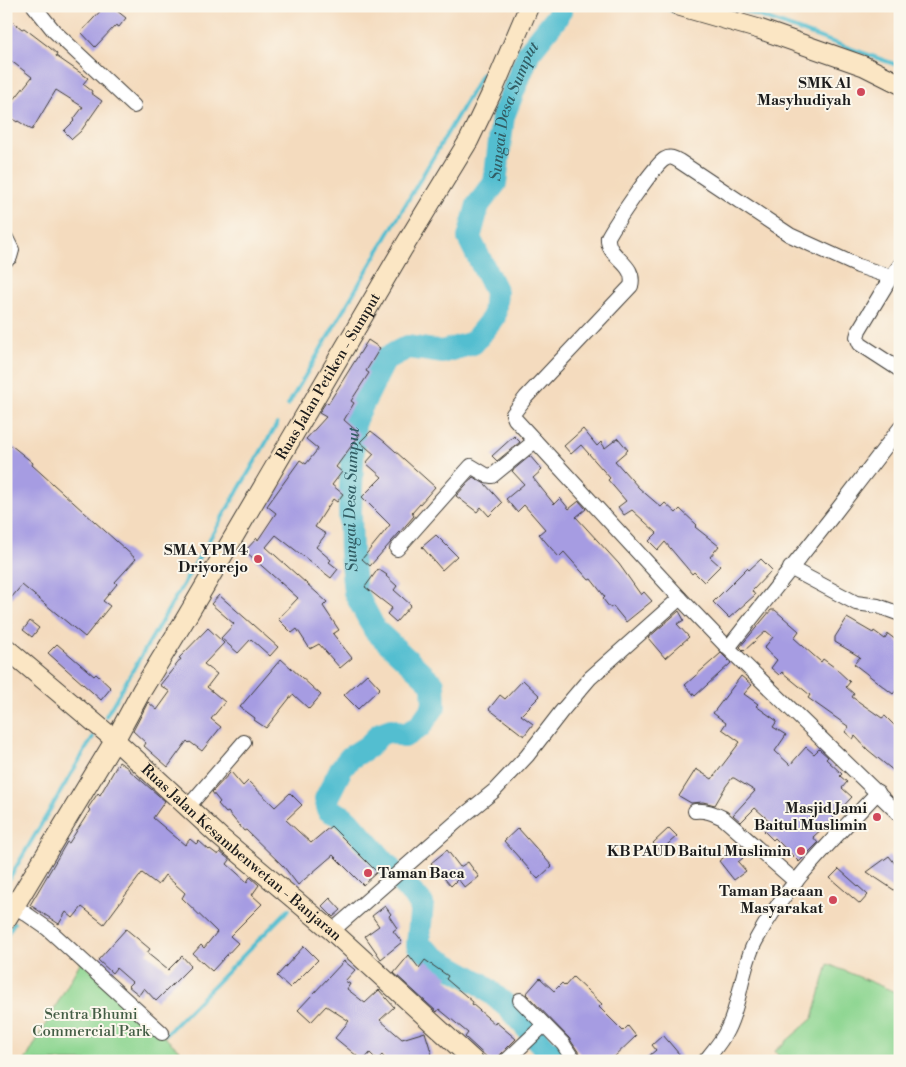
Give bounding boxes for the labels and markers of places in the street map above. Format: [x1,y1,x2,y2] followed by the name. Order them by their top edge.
[757,74,852,110] place label: SMK Al Masyhudiyah
[855,86,867,98] marker: SMK Al Masyhudiyah
[164,541,248,577] place label: SMA YPM 4 Driyorejo
[252,553,264,565] marker: SMA YPM 4 Driyorejo
[754,799,868,835] place label: Masjid Jami Baitul Muslimin
[871,811,883,823] marker: Masjid Jami Baitul Muslimin
[607,842,792,861] place label: KB PAUD Baitul Muslimin
[795,845,807,857] marker: KB PAUD Baitul Muslimin
[378,864,465,883] place label: Taman Baca
[362,867,374,879] marker: Taman Baca
[719,882,824,918] place label: Taman Bacaan Masyarakat
[827,894,839,906] marker: Taman Bacaan Masyarakat

